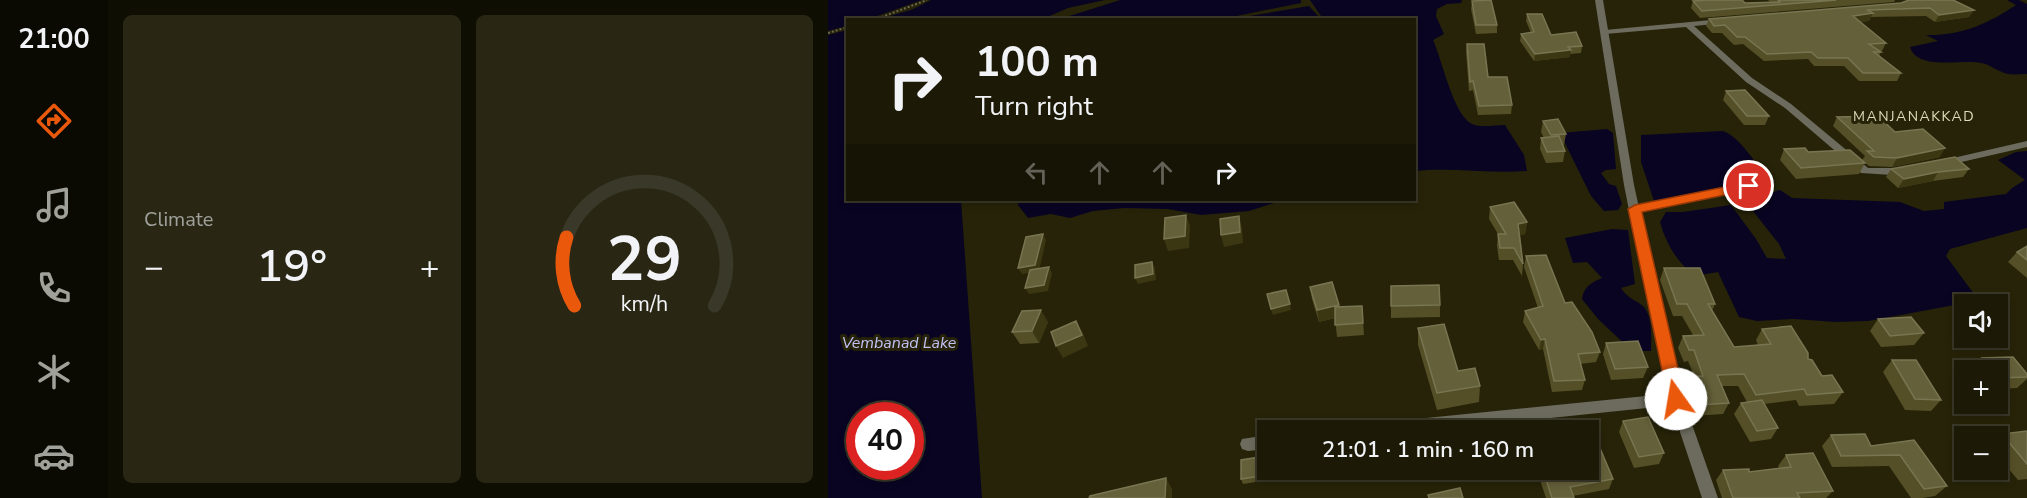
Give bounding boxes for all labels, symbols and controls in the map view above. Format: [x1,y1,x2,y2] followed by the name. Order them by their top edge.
[18,21,90,58] text: 21:00
[975,34,1099,91] text: 100 m
[876,42,954,120] icon: right
[975,88,1093,125] text: Turn right
[33,100,75,142] icon: directions
[1853,107,1975,126] district label: MANJANAKKAD
[1020,156,1053,189] icon: left
[1083,156,1116,189] icon: ahead
[1146,156,1179,189] icon: ahead
[1209,156,1242,189] icon: right
[1723,160,1774,211] pin
[1732,169,1765,202] icon: arrive
[33,184,75,226] icon: music
[144,206,213,233] text: Climate
[607,217,682,302] text: 29
[256,236,327,297] text: 19°
[144,245,164,290] text: −
[420,245,439,290] text: +
[33,267,75,309] icon: phone
[621,289,668,319] text: km/h
[1954,294,2008,480] map controls
[1954,294,2008,348] button: sound
[842,332,957,354] water label: Vembanad Lake
[33,351,75,393] icon: climate
[1954,360,2008,414] button: +
[1644,367,1708,431] position arrow
[846,402,924,480] speed limit sign: 40
[1954,426,2008,480] button: −
[33,435,75,477] icon: car
[1322,435,1534,465] text: 21:01 · 1 min · 160 m

